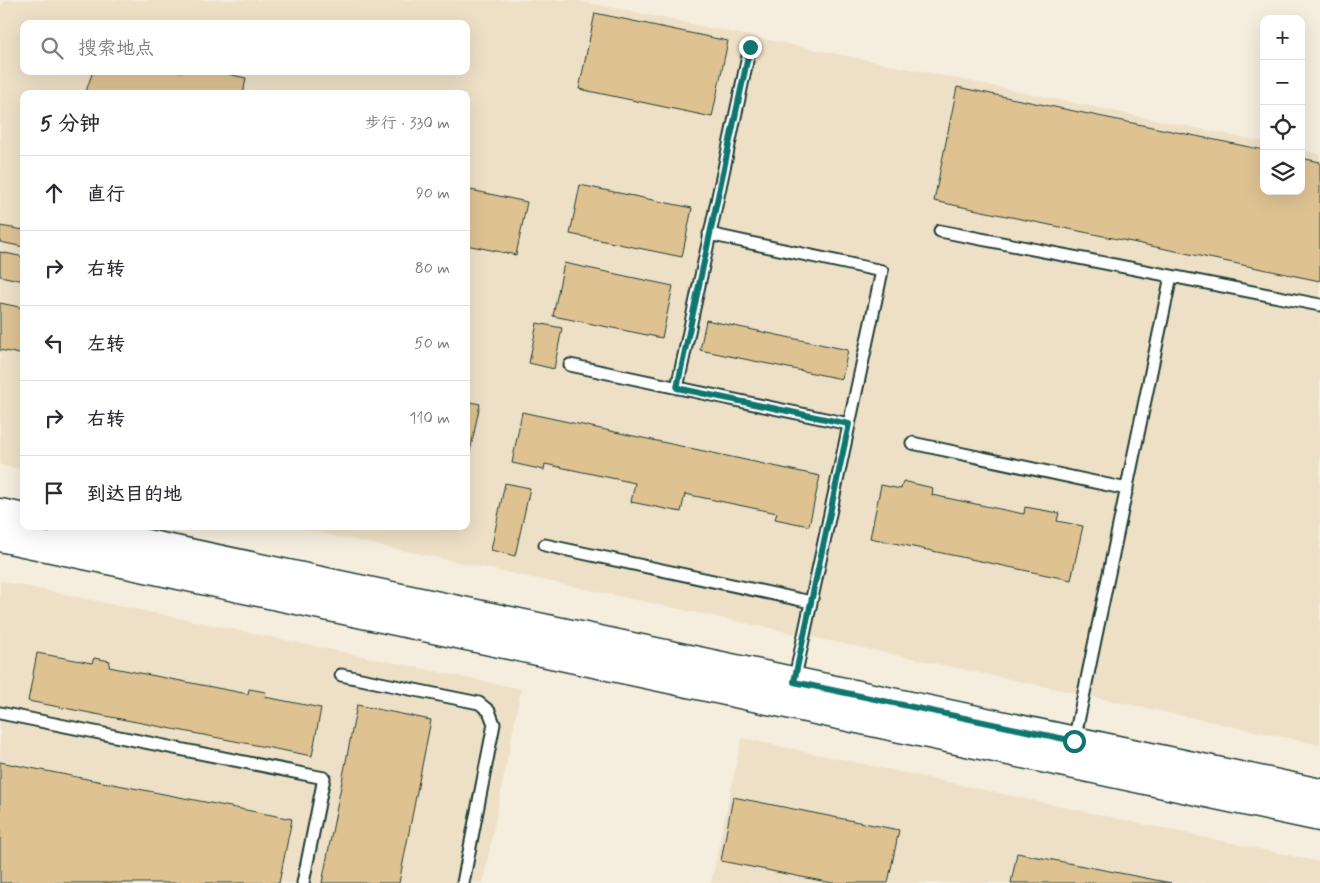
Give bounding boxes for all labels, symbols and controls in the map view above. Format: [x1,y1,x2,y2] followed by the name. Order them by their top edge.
[1260,15,1305,195] map controls
[1260,15,1305,60] button: +
[20,20,470,75] search box
[38,34,66,62] icon: search
[78,36,154,61] text: 搜索地点
[739,36,762,59] route end
[1260,60,1305,105] button: −
[1260,105,1305,150] button: locate
[40,110,100,138] text: 5 分钟
[365,113,450,134] text: 步行 · 330 m
[1260,150,1305,195] button: layers
[40,179,68,207] icon: ahead
[87,182,125,207] text: 直行
[416,183,450,204] text: 90 m
[40,254,68,282] icon: right
[87,257,125,282] text: 右转
[415,258,450,279] text: 80 m
[40,329,68,357] icon: left
[87,332,125,357] text: 左转
[414,333,450,354] text: 50 m
[40,404,68,432] icon: right
[87,407,125,432] text: 右转
[409,408,450,429] text: 110 m
[40,479,68,507] icon: arrive
[87,482,182,507] text: 到达目的地
[1063,730,1086,753] route start

